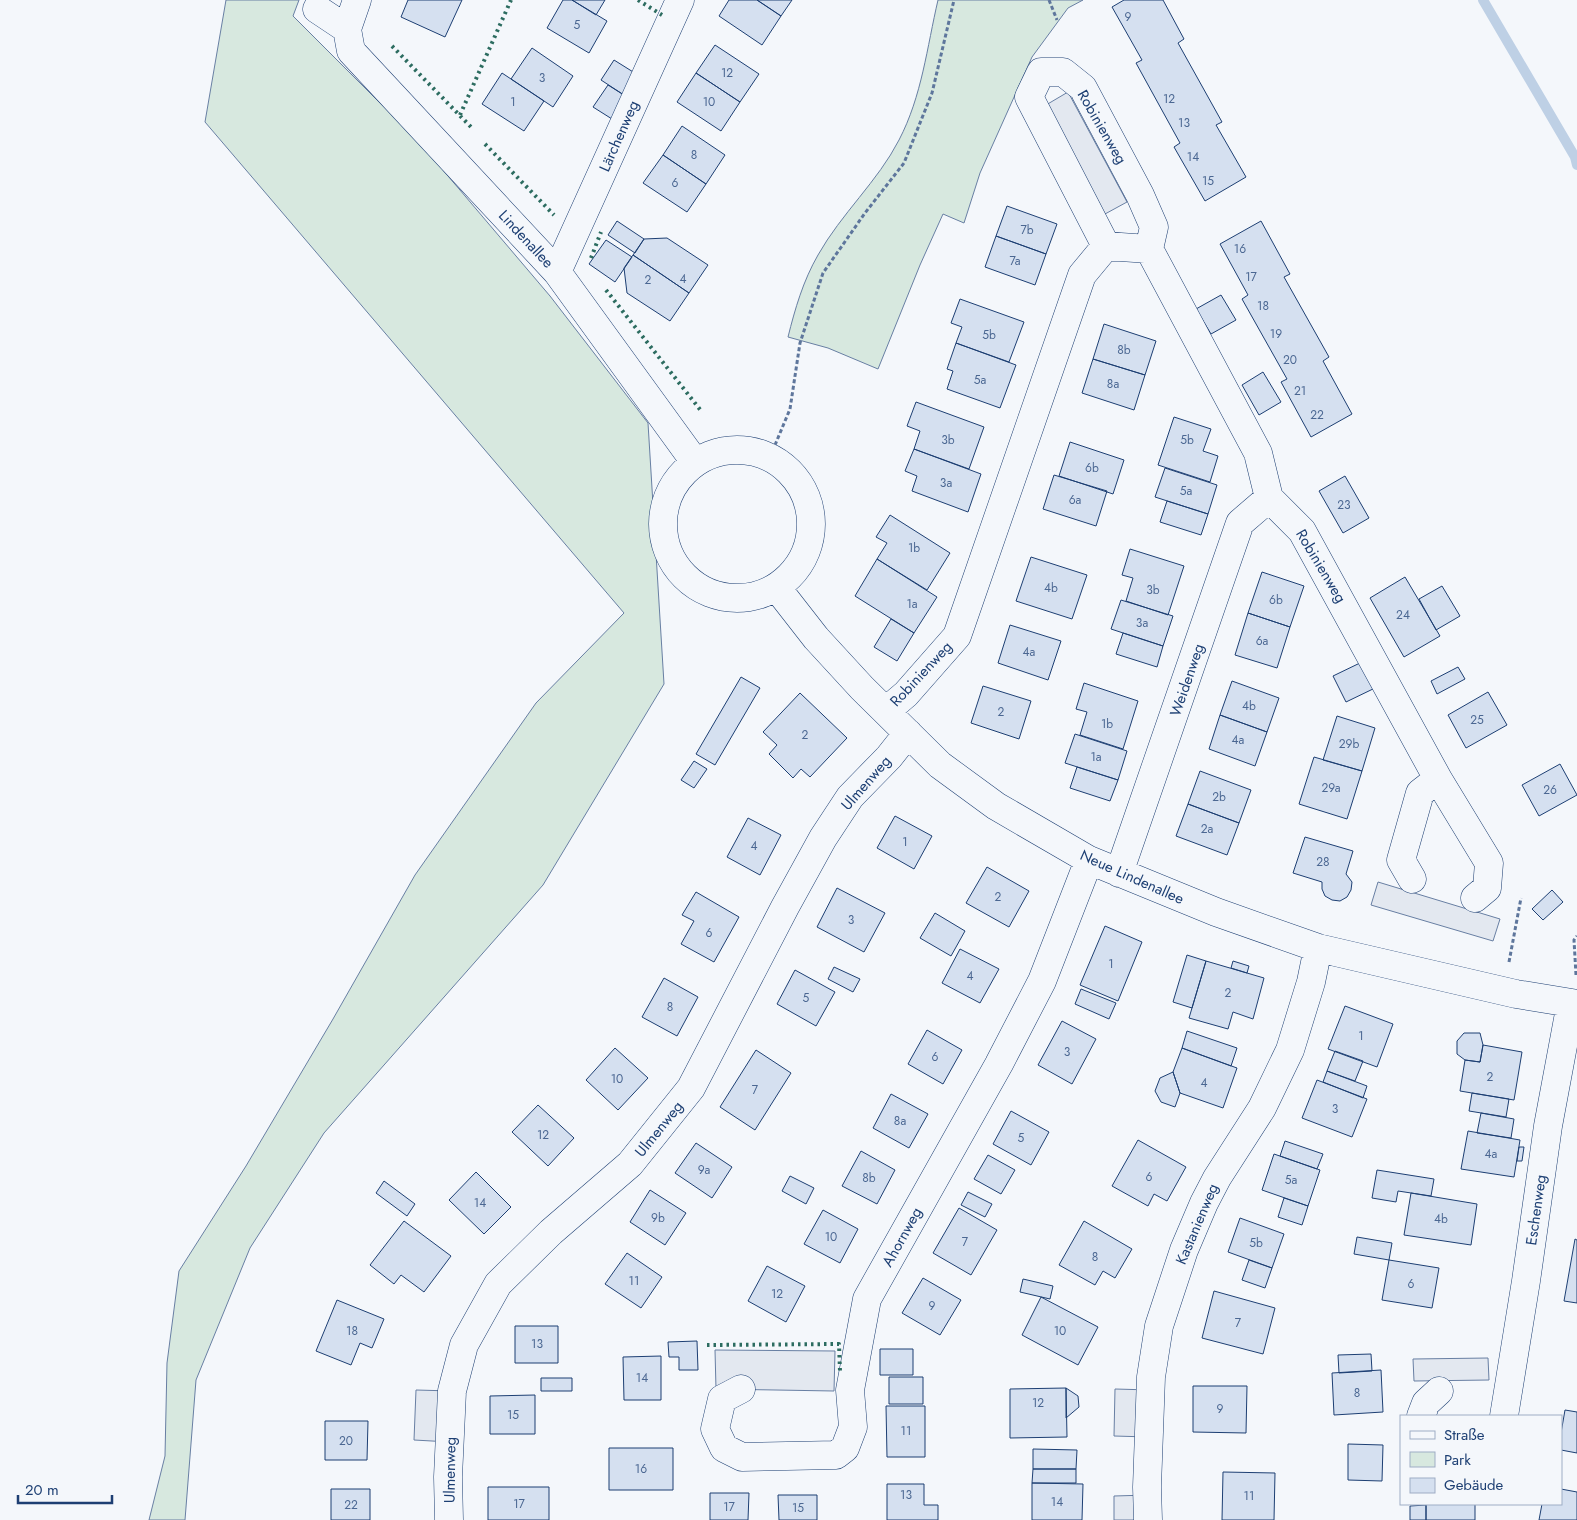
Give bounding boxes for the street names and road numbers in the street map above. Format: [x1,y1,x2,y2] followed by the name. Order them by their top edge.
[1072,86,1132,168] street label: Robinienweg
[594,97,644,175] street label: Lärchenweg
[493,205,559,273] street label: Lindenallee
[1290,525,1352,607] street label: Robinienweg
[885,636,957,712] street label: Robinienweg
[1164,641,1210,719] street label: Weidenweg
[836,751,896,815] street label: Ulmenweg
[1077,844,1188,910] street label: Neue Lindenallee
[630,1096,688,1162] street label: Ulmenweg
[1520,1173,1552,1247] street label: Eschenweg
[1170,1180,1224,1268] street label: Kastanienweg
[877,1203,927,1271] street label: Ahornweg
[438,1437,462,1503] street label: Ulmenweg

